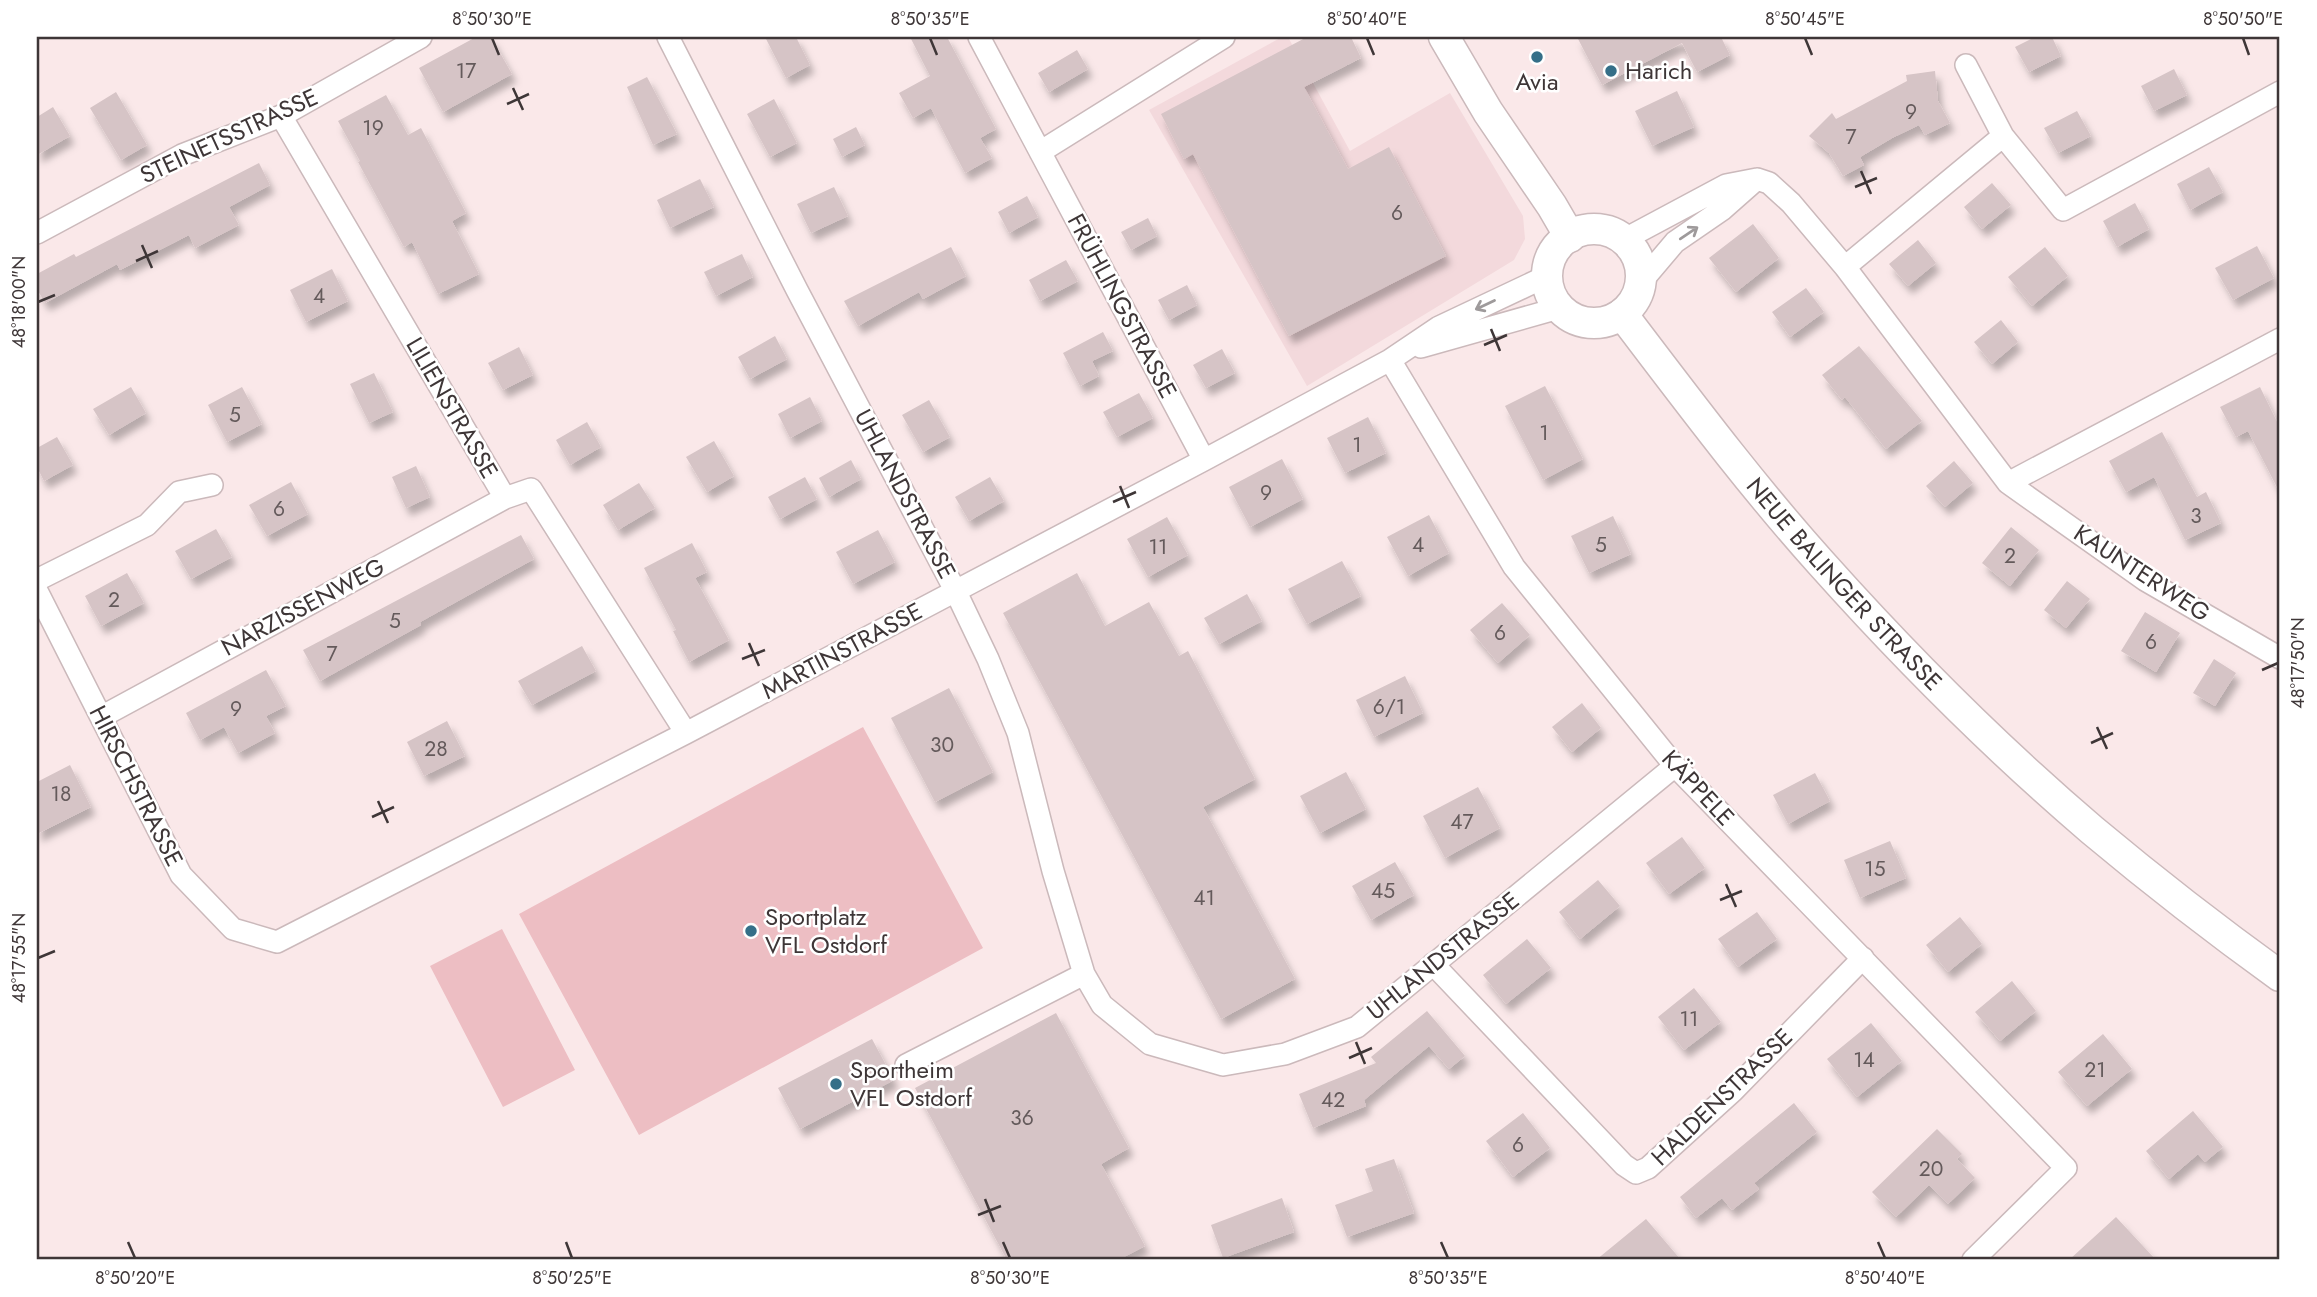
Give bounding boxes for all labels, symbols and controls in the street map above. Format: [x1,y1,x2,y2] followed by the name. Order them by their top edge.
[452,6,532,32] text: 8°50'30"E
[890,6,970,32] text: 8°50'35"E
[1327,6,1407,32] text: 8°50'40"E
[1765,6,1845,32] text: 8°50'45"E
[2203,6,2283,32] text: 8°50'50"E
[1529,49,1545,65] marker: Avia
[1625,53,1692,88] place label: Harich
[456,56,476,86] house number: 17
[1603,63,1619,79] marker: Harich
[1516,64,1558,99] place label: Avia
[134,79,323,192] street label: STEINETSSTRASSE
[1905,97,1917,127] house number: 9
[362,113,384,143] house number: 19
[1845,122,1857,152] house number: 7
[1391,198,1403,228] house number: 6
[1059,207,1186,404] street label: FRÜHLINGSTRASSE
[1679,226,1698,240] one-way arrow
[6,256,32,348] text: 48°18'00"N
[313,281,325,311] house number: 4
[1475,299,1496,312] one-way arrow
[398,330,507,485] street label: LILIENSTRASSE
[229,400,241,430] house number: 5
[846,403,965,585] street label: UHLANDSTRASSE
[1539,418,1549,448] house number: 1
[1352,430,1362,460] house number: 1
[1738,470,1950,698] street label: NEUE BALINGER STRASSE
[1260,478,1272,508] house number: 9
[273,494,285,524] house number: 6
[2190,501,2202,531] house number: 3
[2067,515,2217,630] street label: KAUNTERWEG
[1412,530,1424,560] house number: 4
[1595,530,1607,560] house number: 5
[1149,532,1167,562] house number: 11
[2004,541,2016,571] house number: 2
[215,549,391,664] street label: NARZISSENWEG
[108,585,120,615] house number: 2
[755,593,928,708] street label: MARTINSTRASSE
[389,606,401,636] house number: 5
[2285,617,2311,709] text: 48°17'50"N
[1494,618,1506,648] house number: 6
[2145,627,2157,657] house number: 6
[326,639,338,669] house number: 7
[1373,692,1405,722] house number: 6/1
[230,694,242,724] house number: 9
[81,699,192,872] street label: HIRSCHSTRASSE
[930,730,954,760] house number: 30
[424,734,448,764] house number: 28
[1654,742,1743,834] street label: KÄPPELE
[51,779,71,809] house number: 18
[1450,807,1474,837] house number: 47
[1864,854,1886,884] house number: 15
[1371,876,1395,906] house number: 45
[1193,883,1215,913] house number: 41
[1359,883,1527,1028] street label: UHLANDSTRASSE
[765,899,888,962] place label: Sportplatz VFL Ostdorf
[6,913,32,1003] text: 48°17'55"N
[743,923,759,939] marker: Sportplatz VFL Ostdorf
[1680,1004,1698,1034] house number: 11
[1643,1020,1800,1173] street label: HALDENSTRASSE
[1853,1045,1875,1075] house number: 14
[850,1052,973,1115] place label: Sportheim VFL Ostdorf
[2084,1055,2106,1085] house number: 21
[828,1076,844,1092] marker: Sportheim VFL Ostdorf
[1321,1085,1345,1115] house number: 42
[1010,1103,1034,1133] house number: 36
[1512,1130,1524,1160] house number: 6
[1919,1154,1943,1184] house number: 20
[95,1265,175,1291] text: 8°50'20"E
[532,1265,612,1291] text: 8°50'25"E
[970,1265,1050,1291] text: 8°50'30"E
[1408,1265,1488,1291] text: 8°50'35"E
[1845,1265,1925,1291] text: 8°50'40"E

